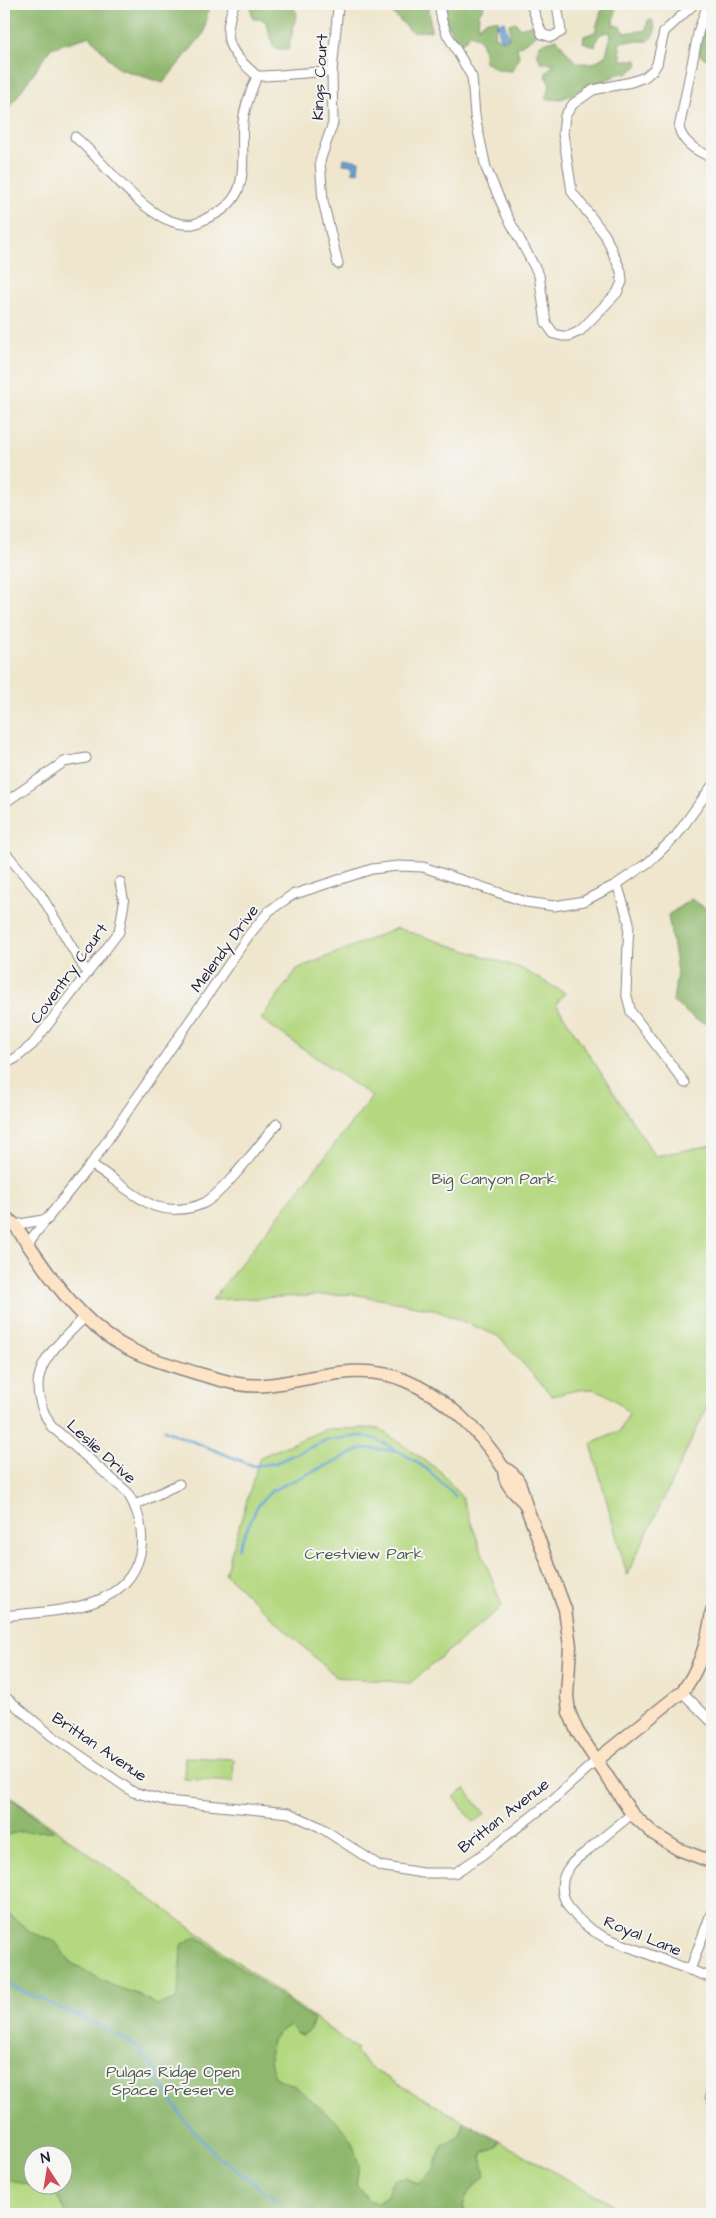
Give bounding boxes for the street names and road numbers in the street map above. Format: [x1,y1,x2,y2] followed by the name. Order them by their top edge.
[307,33,334,121] street label: Kings Court
[186,900,265,997] street label: Melendy Drive
[25,918,114,1029] street label: Coventry Court
[62,1415,141,1489] street label: Leslie Drive
[48,1707,152,1787] street label: Brittan Avenue
[453,1773,554,1858] street label: Brittan Avenue
[600,1910,685,1963] street label: Royal Lane

